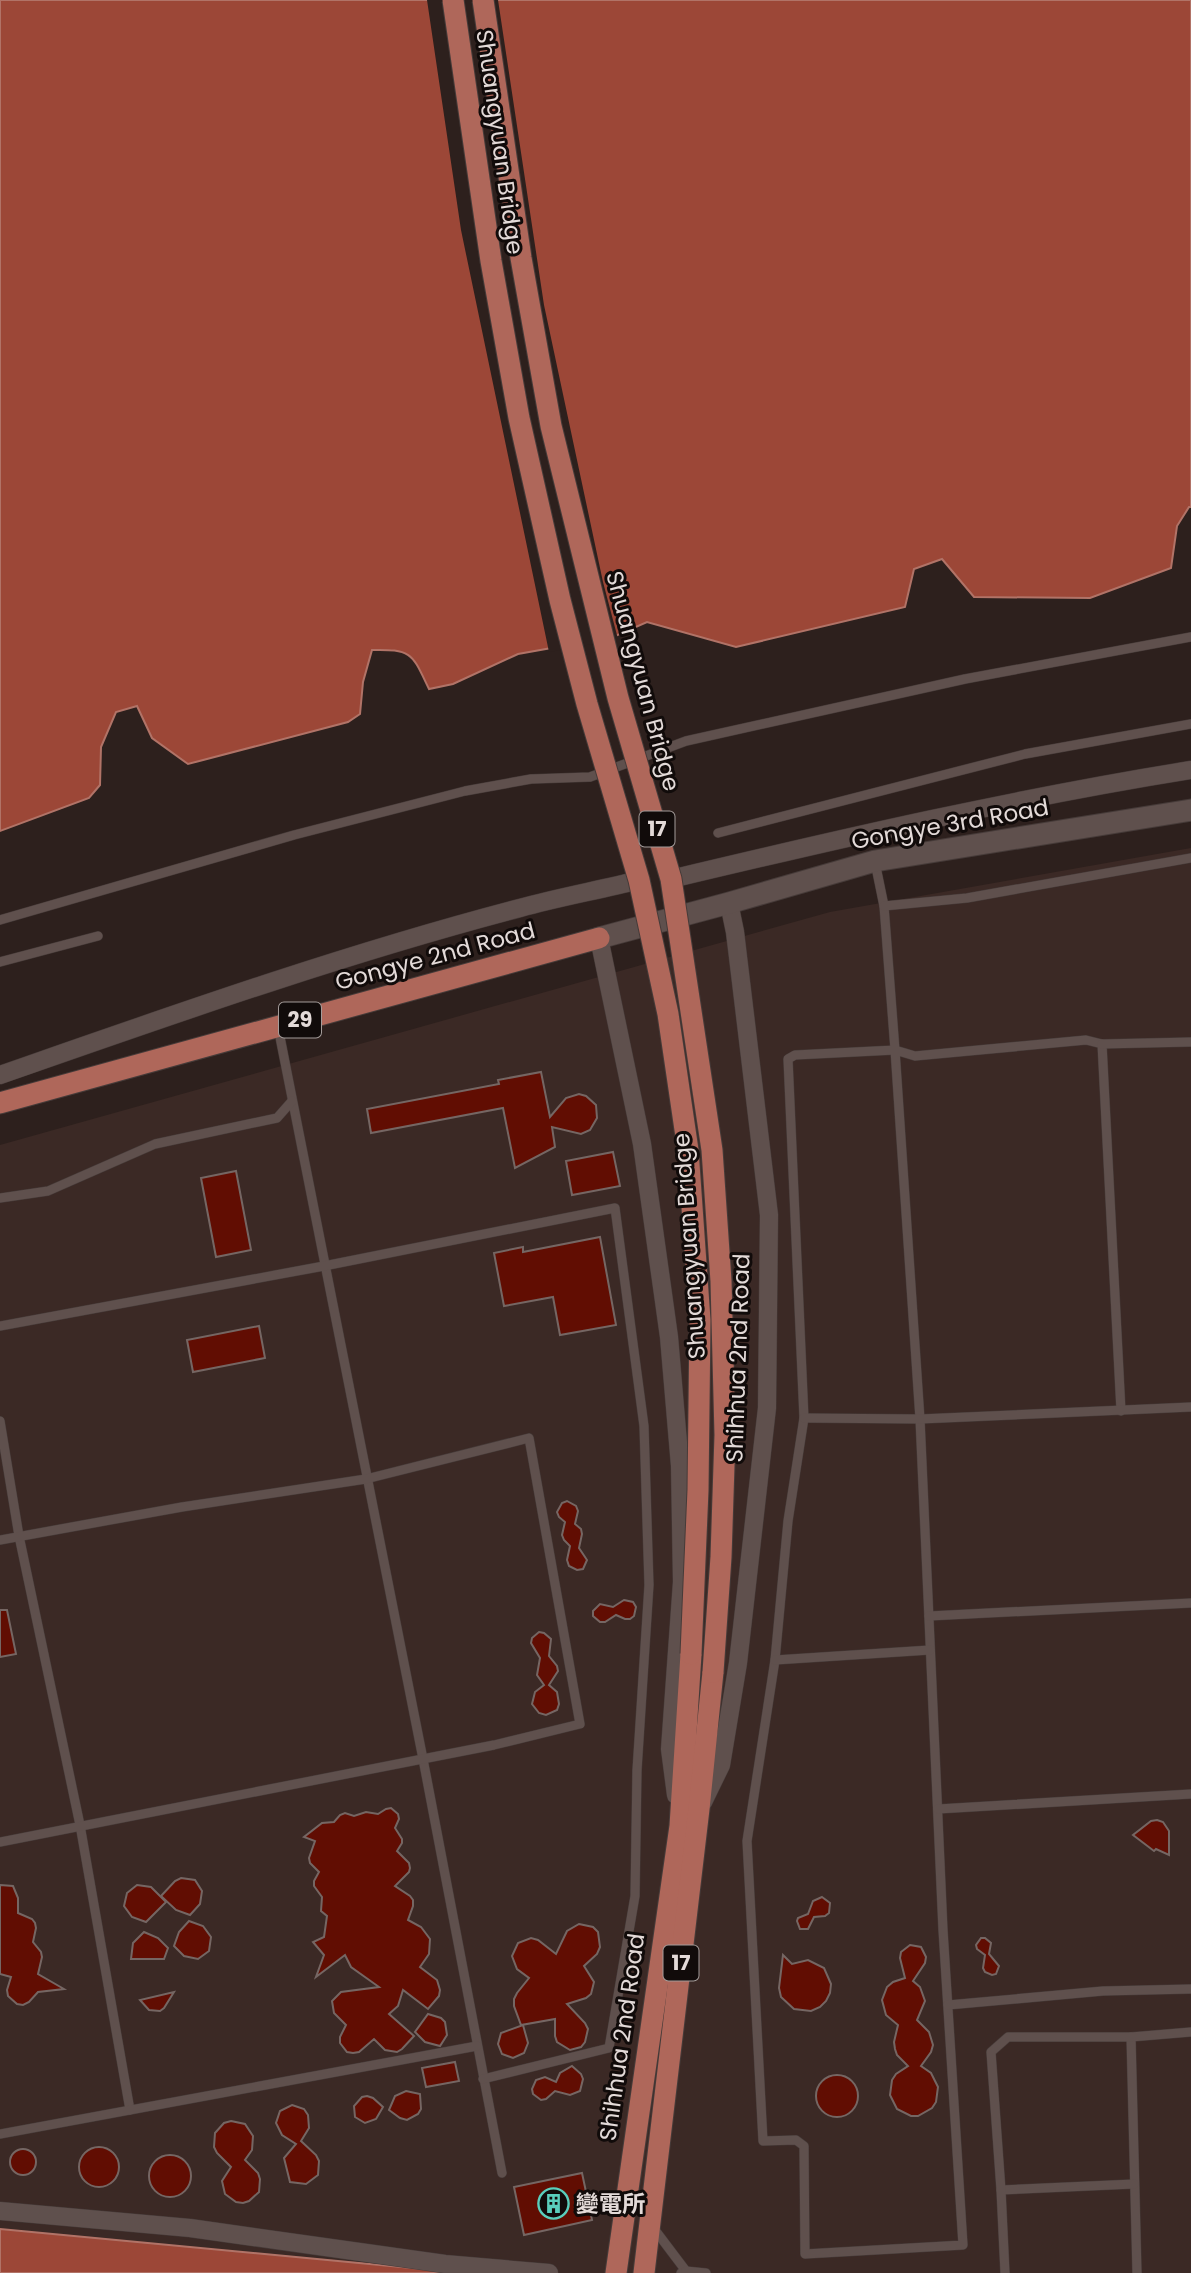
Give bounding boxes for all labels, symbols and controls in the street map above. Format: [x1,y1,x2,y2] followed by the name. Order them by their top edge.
[468,28,532,256] street label: Shuangyuan Bridge
[598,567,688,795] street label: Shuangyuan Bridge
[849,791,1051,857] street label: Gongye 3rd Road
[640,812,674,846] road number: 17
[332,914,538,998] street label: Gongye 2nd Road
[279,1002,321,1038] road number: 29
[665,1132,713,1360] street label: Shuangyuan Bridge
[718,1253,758,1463] street label: Shihhua 2nd Road
[592,1931,652,2143] street label: Shihhua 2nd Road
[664,1946,698,1980] road number: 17
[536,2187,570,2221] building icon: 變電所
[576,2188,645,2220] place label: 變電所

